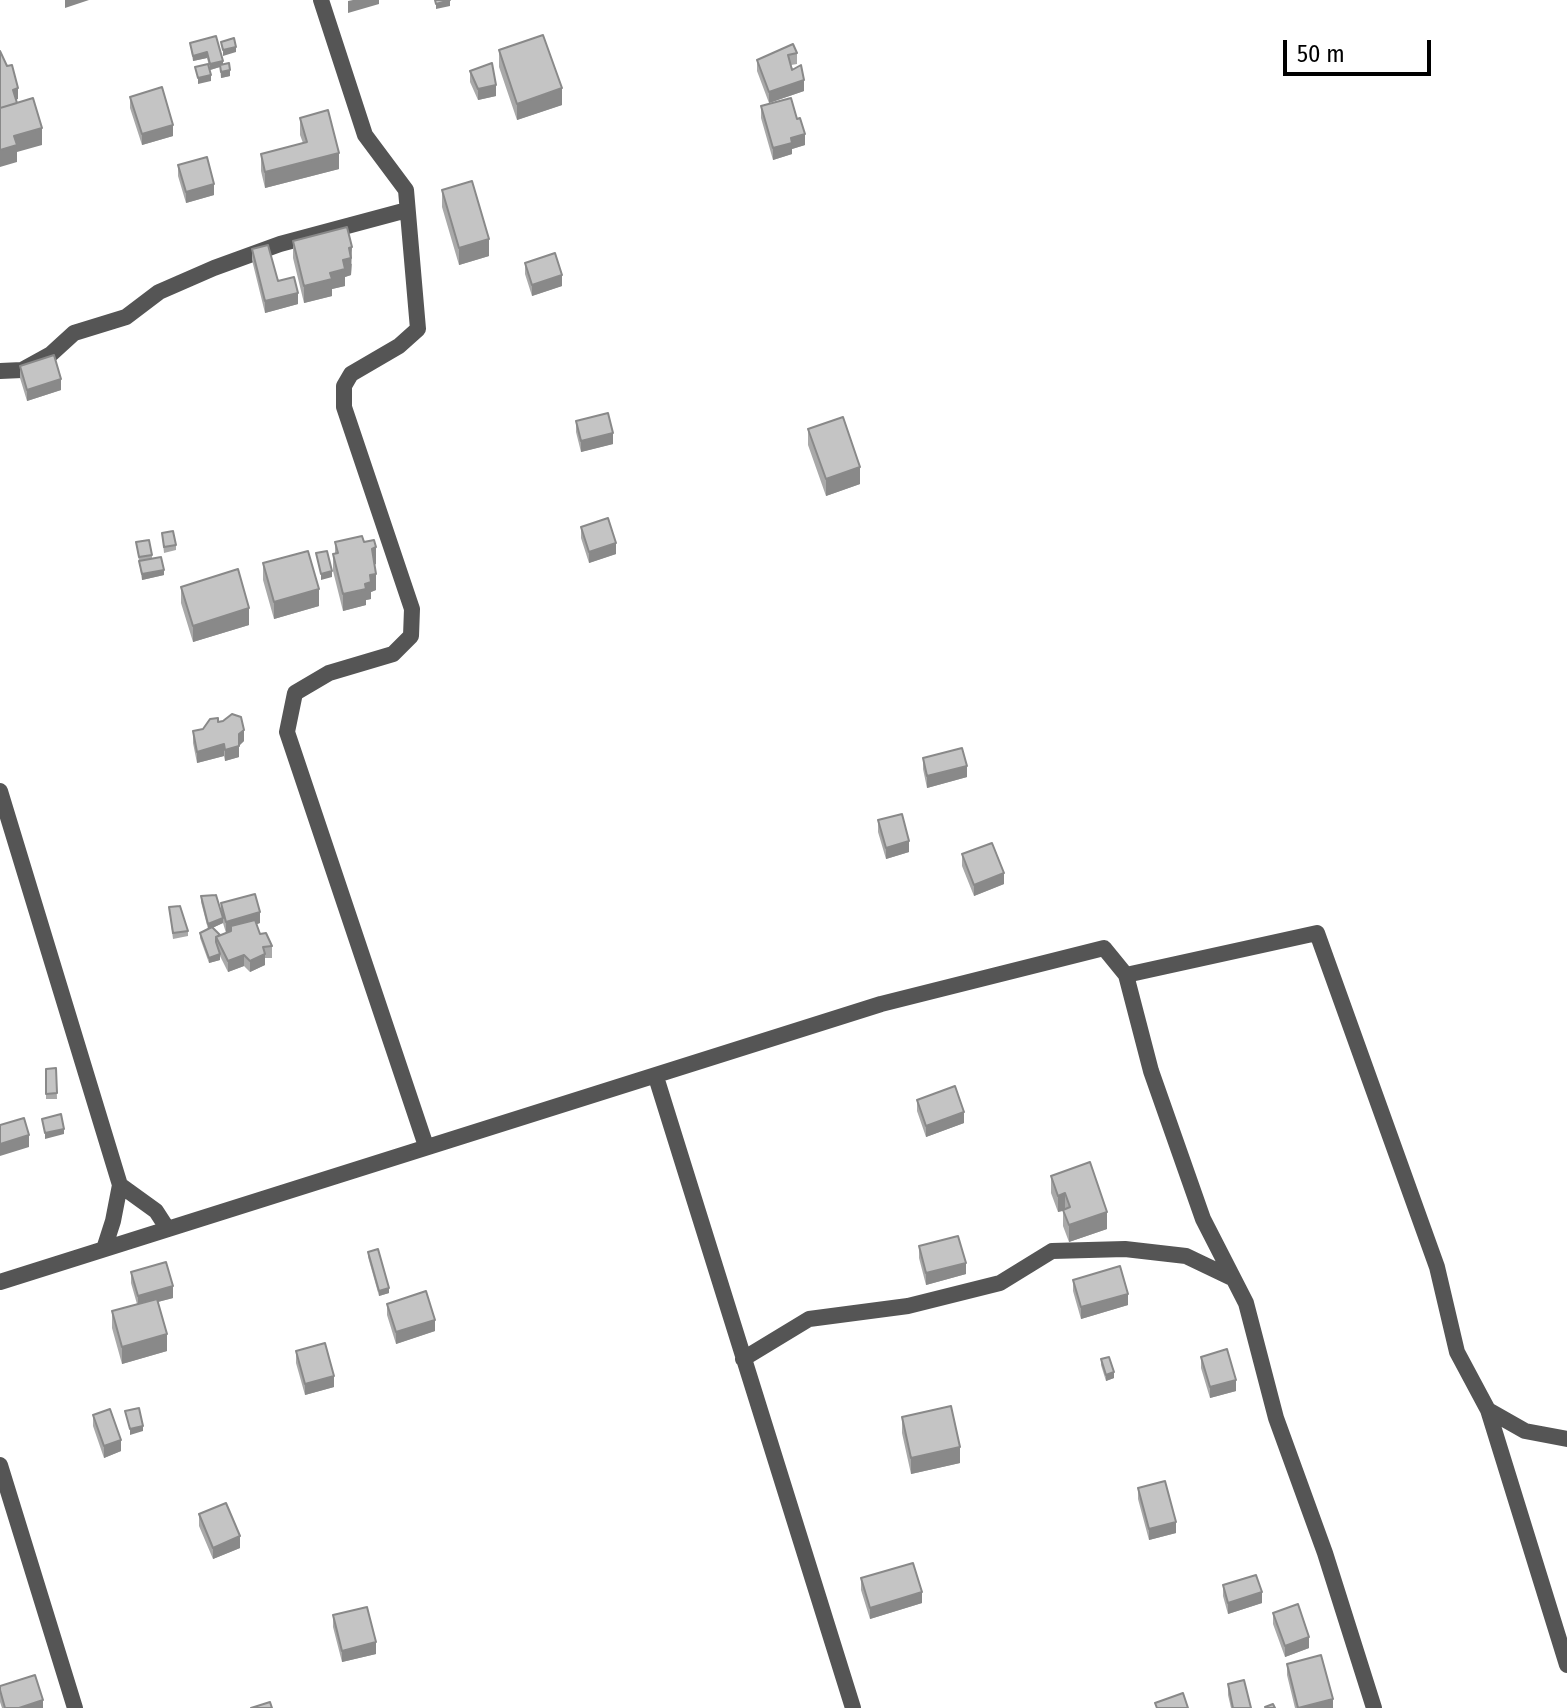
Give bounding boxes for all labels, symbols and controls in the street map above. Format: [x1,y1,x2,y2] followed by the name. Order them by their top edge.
[1287,24,1435,74] scale bar
[1297,40,1345,68] text: 50 m

